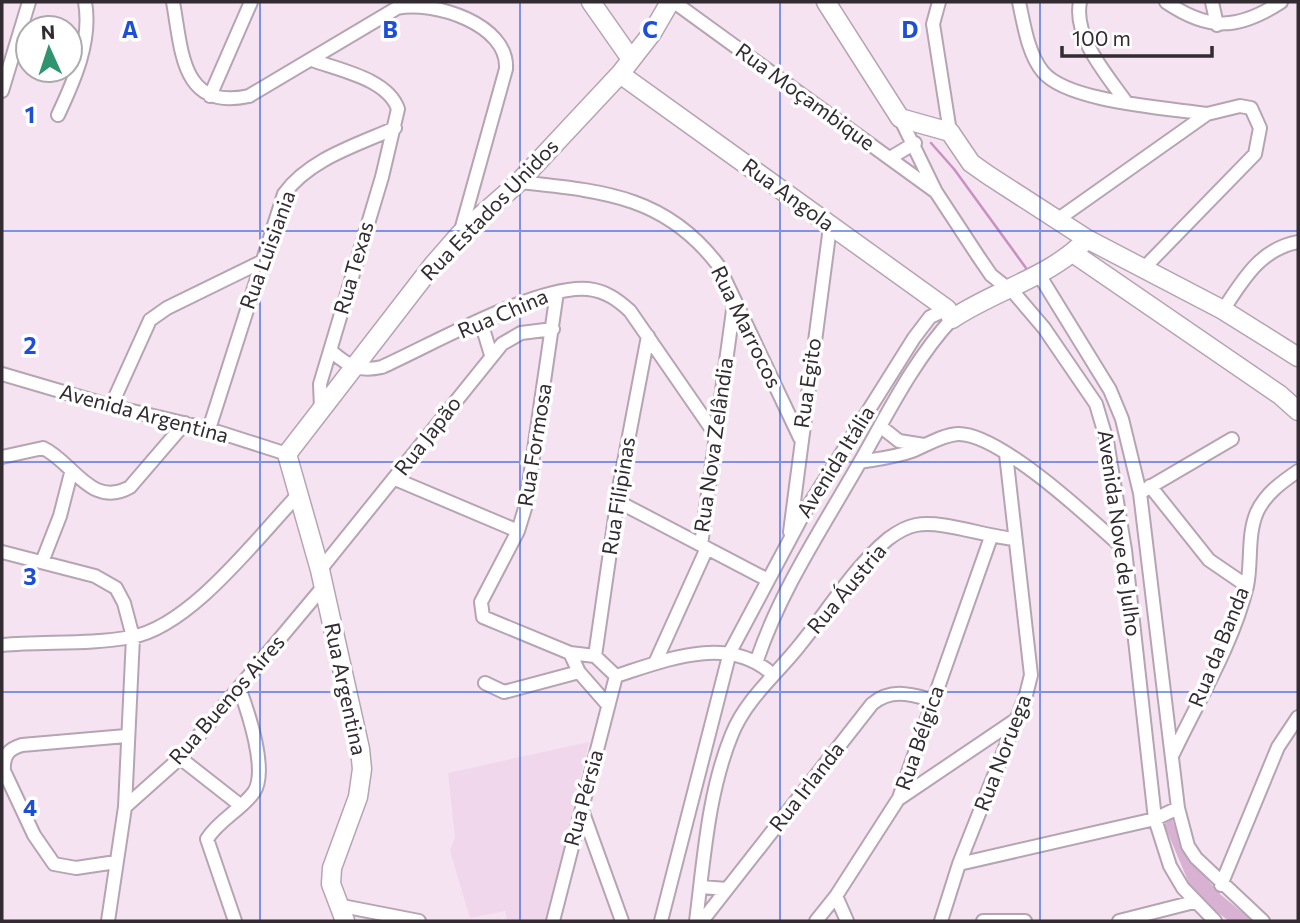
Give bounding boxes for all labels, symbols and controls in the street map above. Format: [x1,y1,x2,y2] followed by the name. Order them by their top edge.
[14,14,84,84] north arrow
[1062,14,1212,58] scale bar
[122,15,139,43] text: A
[382,15,398,43] text: B
[642,15,658,43] text: C
[902,15,919,43] text: D
[40,20,56,43] text: N
[1072,25,1131,50] text: 100 m
[731,37,880,155] street label: Rua Moçambique
[25,100,35,128] text: 1
[415,133,563,285] street label: Rua Estados Unidos
[738,152,840,235] street label: Rua Angola
[234,187,300,312] street label: Rua Luisiania
[327,218,378,317] street label: Rua Texas
[707,261,788,392] street label: Rua Marrocos
[454,282,551,343] street label: Rua China
[23,331,37,359] text: 2
[788,336,825,430] street label: Rua Egito
[688,356,737,534] street label: Rua Nova Zelândia
[57,378,232,447] street label: Avenida Argentina
[511,381,556,508] street label: Rua Formosa
[388,390,465,480] street label: Rua Japão
[791,401,879,522] street label: Avenida Itália
[1094,428,1147,638] street label: Avenida Nove de Julho
[596,435,639,557] street label: Rua Filipinas
[801,538,891,638] street label: Rua Áustria
[23,562,37,590] text: 3
[1182,583,1253,710] street label: Rua da Banda
[320,620,373,757] street label: Rua Argentina
[163,629,289,769] street label: Rua Buenos Aires
[889,682,948,793] street label: Rua Bélgica
[968,691,1035,814] street label: Rua Noruega
[763,736,848,836] street label: Rua Irlanda
[558,747,607,848] street label: Rua Pérsia
[23,793,37,821] text: 4

